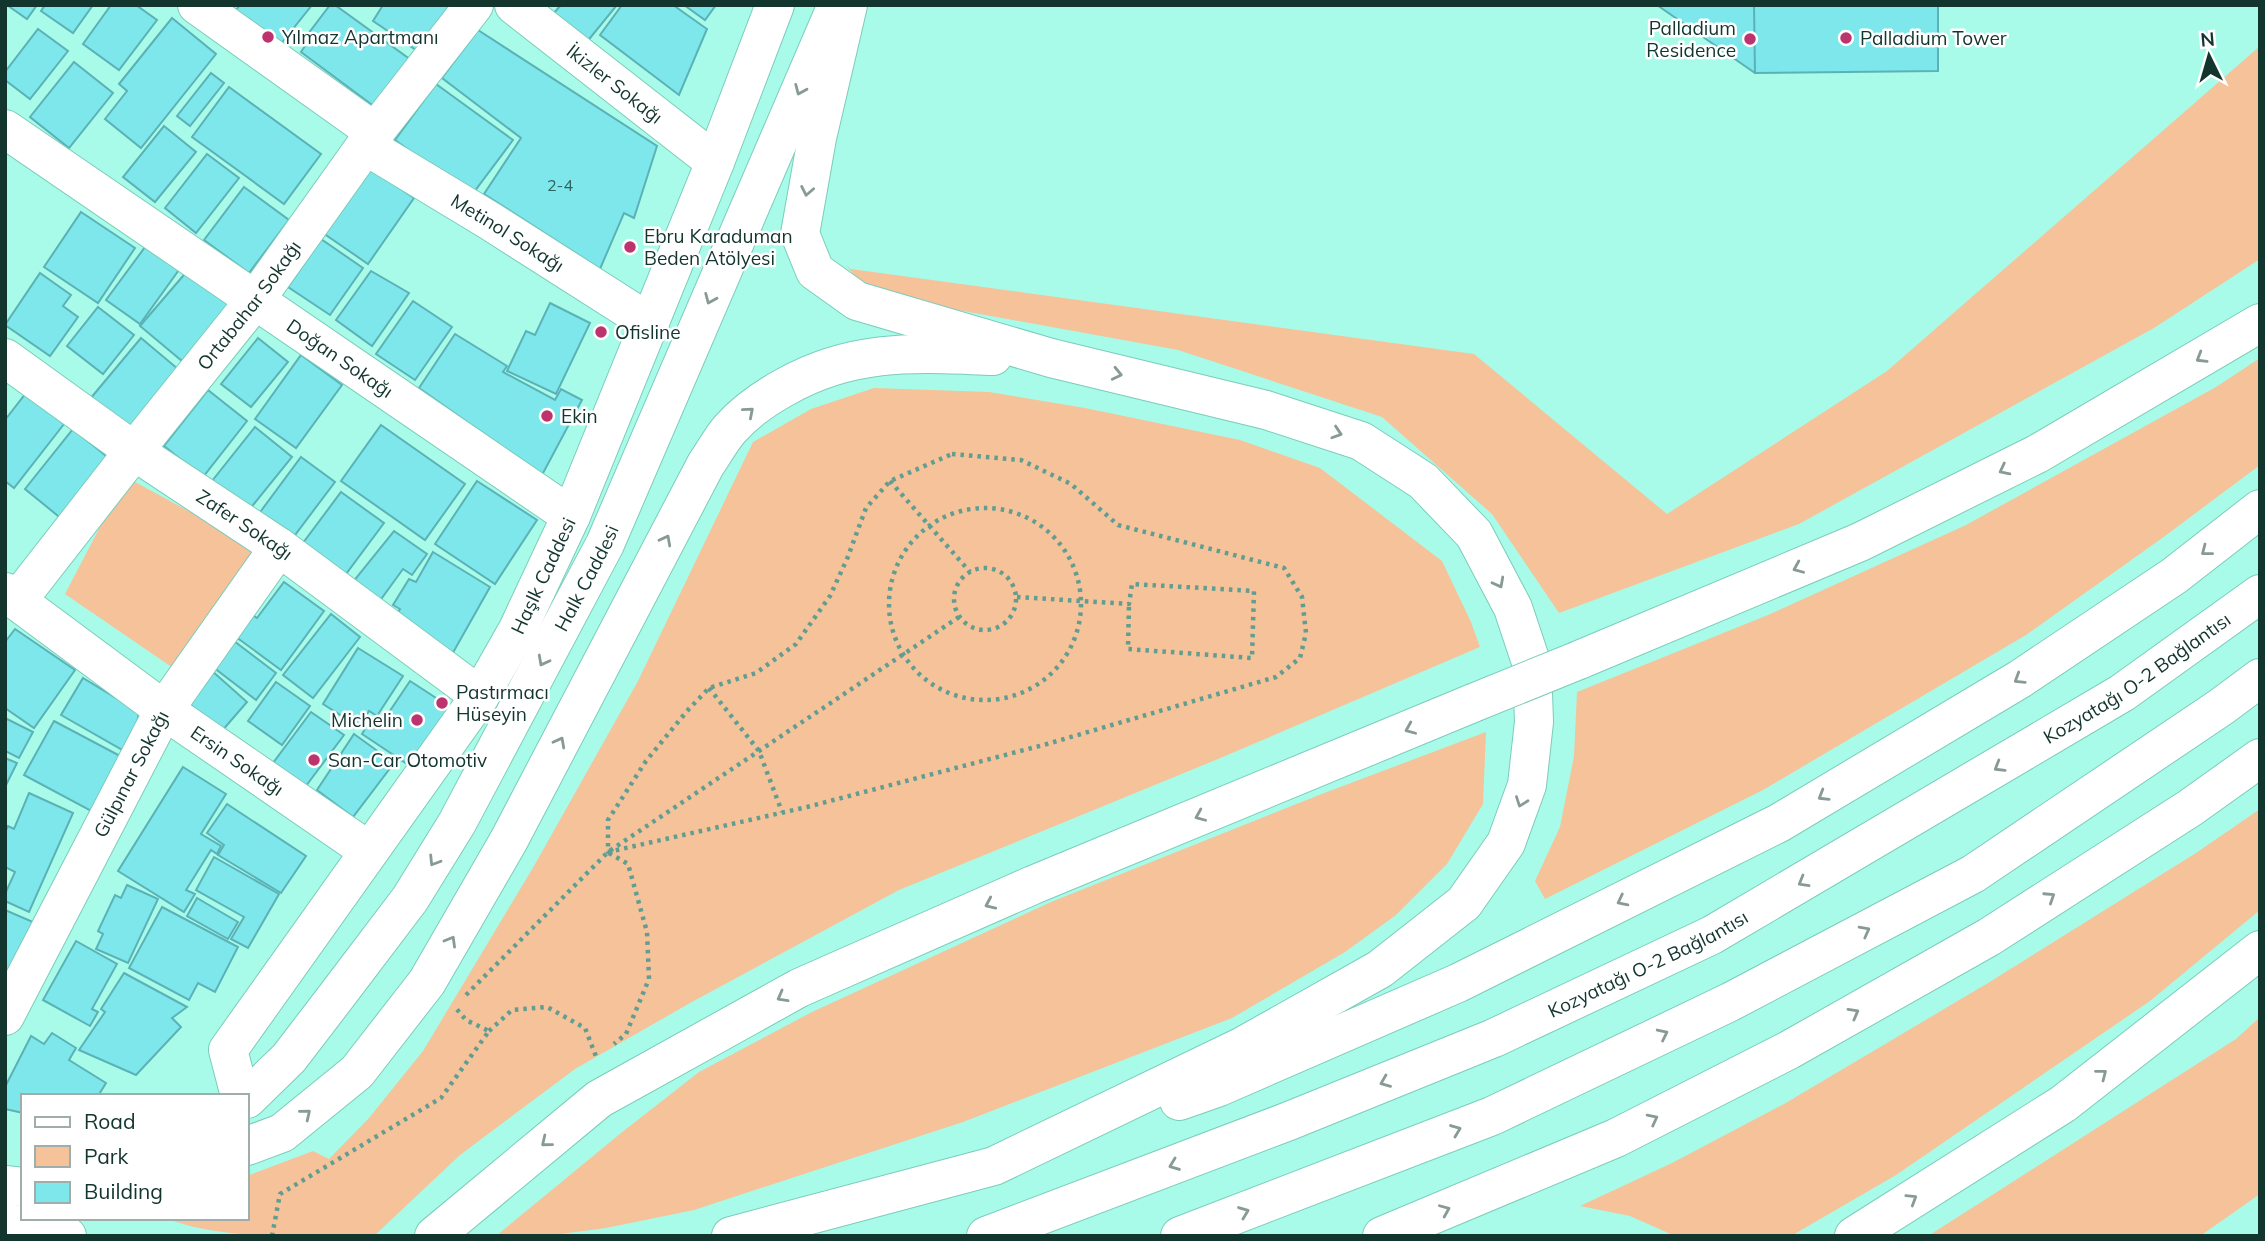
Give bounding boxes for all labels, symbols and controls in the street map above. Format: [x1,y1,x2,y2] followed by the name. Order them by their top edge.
[1646,16,1736,62] place label: Palladium Residence
[2174,21,2244,91] north arrow
[281,25,439,49] place label: Yılmaz Apartmanı
[1860,26,2007,50] place label: Palladium Tower
[2199,26,2216,52] text: N
[260,29,276,45] marker: Yılmaz Apartmanı
[1838,30,1854,46] marker: Palladium Tower
[1742,31,1758,47] marker: Palladium Residence
[562,39,668,129] street label: İkizler Sokağı
[795,84,809,96] one-way arrow
[547,175,573,195] house number: 2-4
[800,185,815,197] one-way arrow
[447,188,569,277] street label: Metinol Sokağı
[644,224,793,270] place label: Ebru Karaduman Beden Atölyesi
[192,235,306,375] street label: Ortabahar Sokağı
[622,239,638,255] marker: Ebru Karaduman Beden Atölyesi
[705,293,719,305] one-way arrow
[282,313,398,403] street label: Doğan Sokağı
[615,320,681,344] place label: Ofisline
[593,324,609,340] marker: Ofisline
[2196,350,2209,363] one-way arrow
[1111,365,1123,380] one-way arrow
[561,404,598,428] place label: Ekin
[539,408,555,424] marker: Ekin
[741,408,754,420] one-way arrow
[1330,425,1342,439] one-way arrow
[1998,462,2011,476] one-way arrow
[192,484,298,565] street label: Zafer Sokağı
[505,514,581,638] street label: Haşlk Caddesi
[549,521,624,635] street label: Halk Caddesi
[658,535,671,547] one-way arrow
[2202,543,2215,555] one-way arrow
[1793,560,1806,574] one-way arrow
[1491,576,1505,588] one-way arrow
[2039,607,2235,749] street label: Kozyatağı O-2 Bağlantısı
[538,654,551,666] one-way arrow
[2013,671,2026,684] one-way arrow
[456,680,549,726] place label: Pastırmacı Hüseyin
[434,695,450,711] marker: Pastırmacı Hüseyin
[88,706,174,841] street label: Gülpınar Sokağı
[331,708,403,732] place label: Michelin
[409,712,425,728] marker: Michelin
[186,720,289,801] street label: Ersin Sokağı
[1404,721,1417,735] one-way arrow
[552,736,566,749] one-way arrow
[328,748,487,772] place label: San-Car Otomotiv
[306,752,322,768] marker: San-Car Otomotiv
[1993,759,2006,772] one-way arrow
[1818,788,1831,801] one-way arrow
[1515,796,1529,808] one-way arrow
[1194,808,1206,822] one-way arrow
[429,853,442,866] one-way arrow
[1797,874,1810,887] one-way arrow
[1617,893,1629,907] one-way arrow
[2043,893,2056,906] one-way arrow
[985,896,997,910] one-way arrow
[1544,905,1752,1023] street label: Kozyatağı O-2 Bağlantısı
[1858,925,1870,939] one-way arrow
[442,935,455,948] one-way arrow
[777,989,789,1002] one-way arrow
[1847,1008,1859,1021] one-way arrow
[1656,1029,1668,1043] one-way arrow
[2094,1070,2106,1083] one-way arrow
[1380,1073,1392,1087] one-way arrow
[21,1094,248,1220] legend
[84,1108,135,1134] text: Road
[297,1110,310,1122] one-way arrow
[1646,1114,1658,1128] one-way arrow
[1450,1124,1462,1138] one-way arrow
[542,1133,554,1146] one-way arrow
[84,1143,128,1169] text: Park
[1168,1157,1180,1171] one-way arrow
[84,1178,163,1204] text: Building
[1904,1195,1917,1208] one-way arrow
[1438,1204,1450,1218] one-way arrow
[1238,1207,1250,1221] one-way arrow

